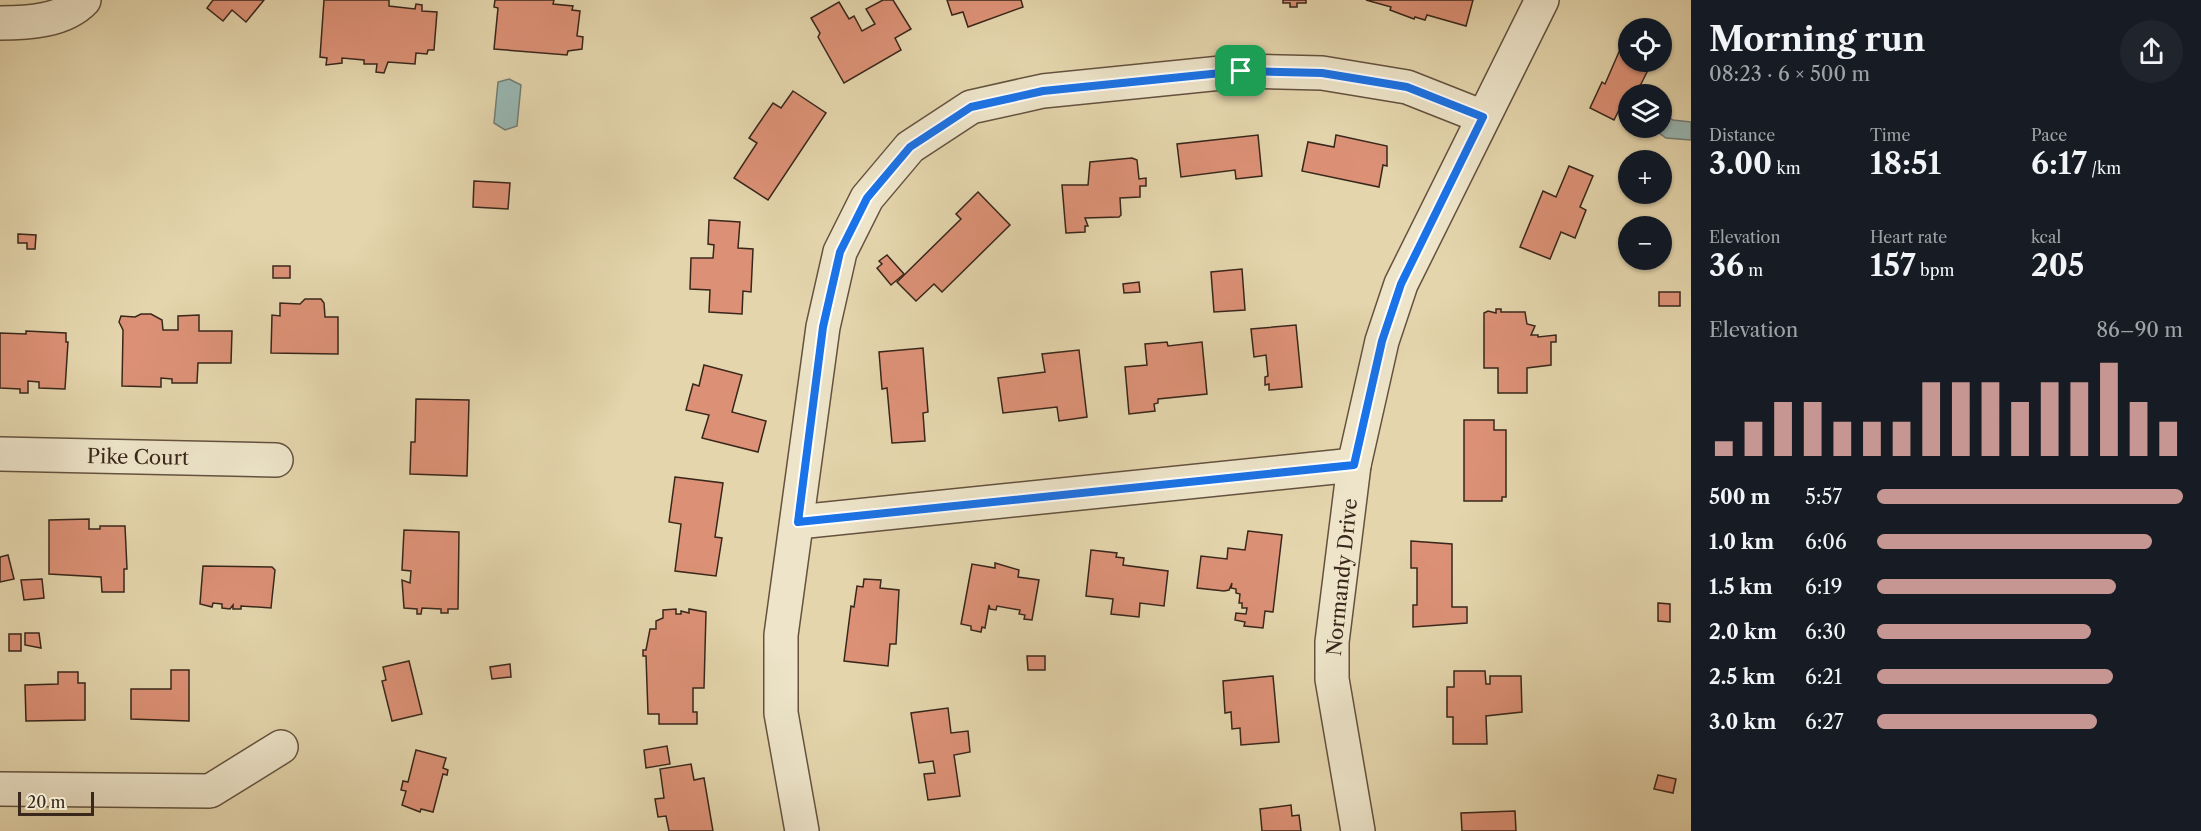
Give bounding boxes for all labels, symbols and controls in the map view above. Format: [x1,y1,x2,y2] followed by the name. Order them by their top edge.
[1618,18,1672,270] map controls
[1618,18,1672,72] button: locate
[1709,19,1925,60] text: Morning run
[2120,20,2183,83] button: share
[1215,45,1266,96] pin
[1224,54,1257,87] icon: arrive
[1709,62,1870,86] text: 08:23 · 6 × 500 m
[1618,84,1672,138] button: layers
[1709,125,1775,145] text: Distance
[1870,125,1910,145] text: Time
[2031,125,2067,145] text: Pace
[1709,145,1772,182] text: 3.00
[1870,145,1941,182] text: 18:51
[2031,145,2087,182] text: 6:17
[1618,150,1672,204] button: +
[1772,158,1801,178] text: km
[2087,158,2121,178] text: /km
[1618,216,1672,270] button: −
[1709,227,1780,247] text: Elevation
[1870,227,1947,247] text: Heart rate
[2031,227,2061,247] text: kcal
[1709,247,1744,284] text: 36
[1870,247,1916,284] text: 157
[2031,247,2084,284] text: 205
[1744,260,1763,280] text: m
[1916,260,1954,280] text: bpm
[1709,318,1798,342] text: Elevation
[2096,318,2183,342] text: 86–90 m
[87,444,189,470] street label: Pike Court
[1709,485,1770,509] text: 500 m
[1805,485,1842,509] text: 5:57
[1322,497,1362,657] street label: Normandy Drive
[1709,530,1774,554] text: 1.0 km
[1805,530,1847,554] text: 6:06
[1709,575,1773,599] text: 1.5 km
[1805,575,1842,599] text: 6:19
[1709,620,1777,644] text: 2.0 km
[1805,620,1846,644] text: 6:30
[1709,665,1776,689] text: 2.5 km
[1805,665,1842,689] text: 6:21
[1709,710,1776,734] text: 3.0 km
[1805,710,1844,734] text: 6:27
[18,789,94,816] scale bar
[27,792,66,812] text: 20 m

